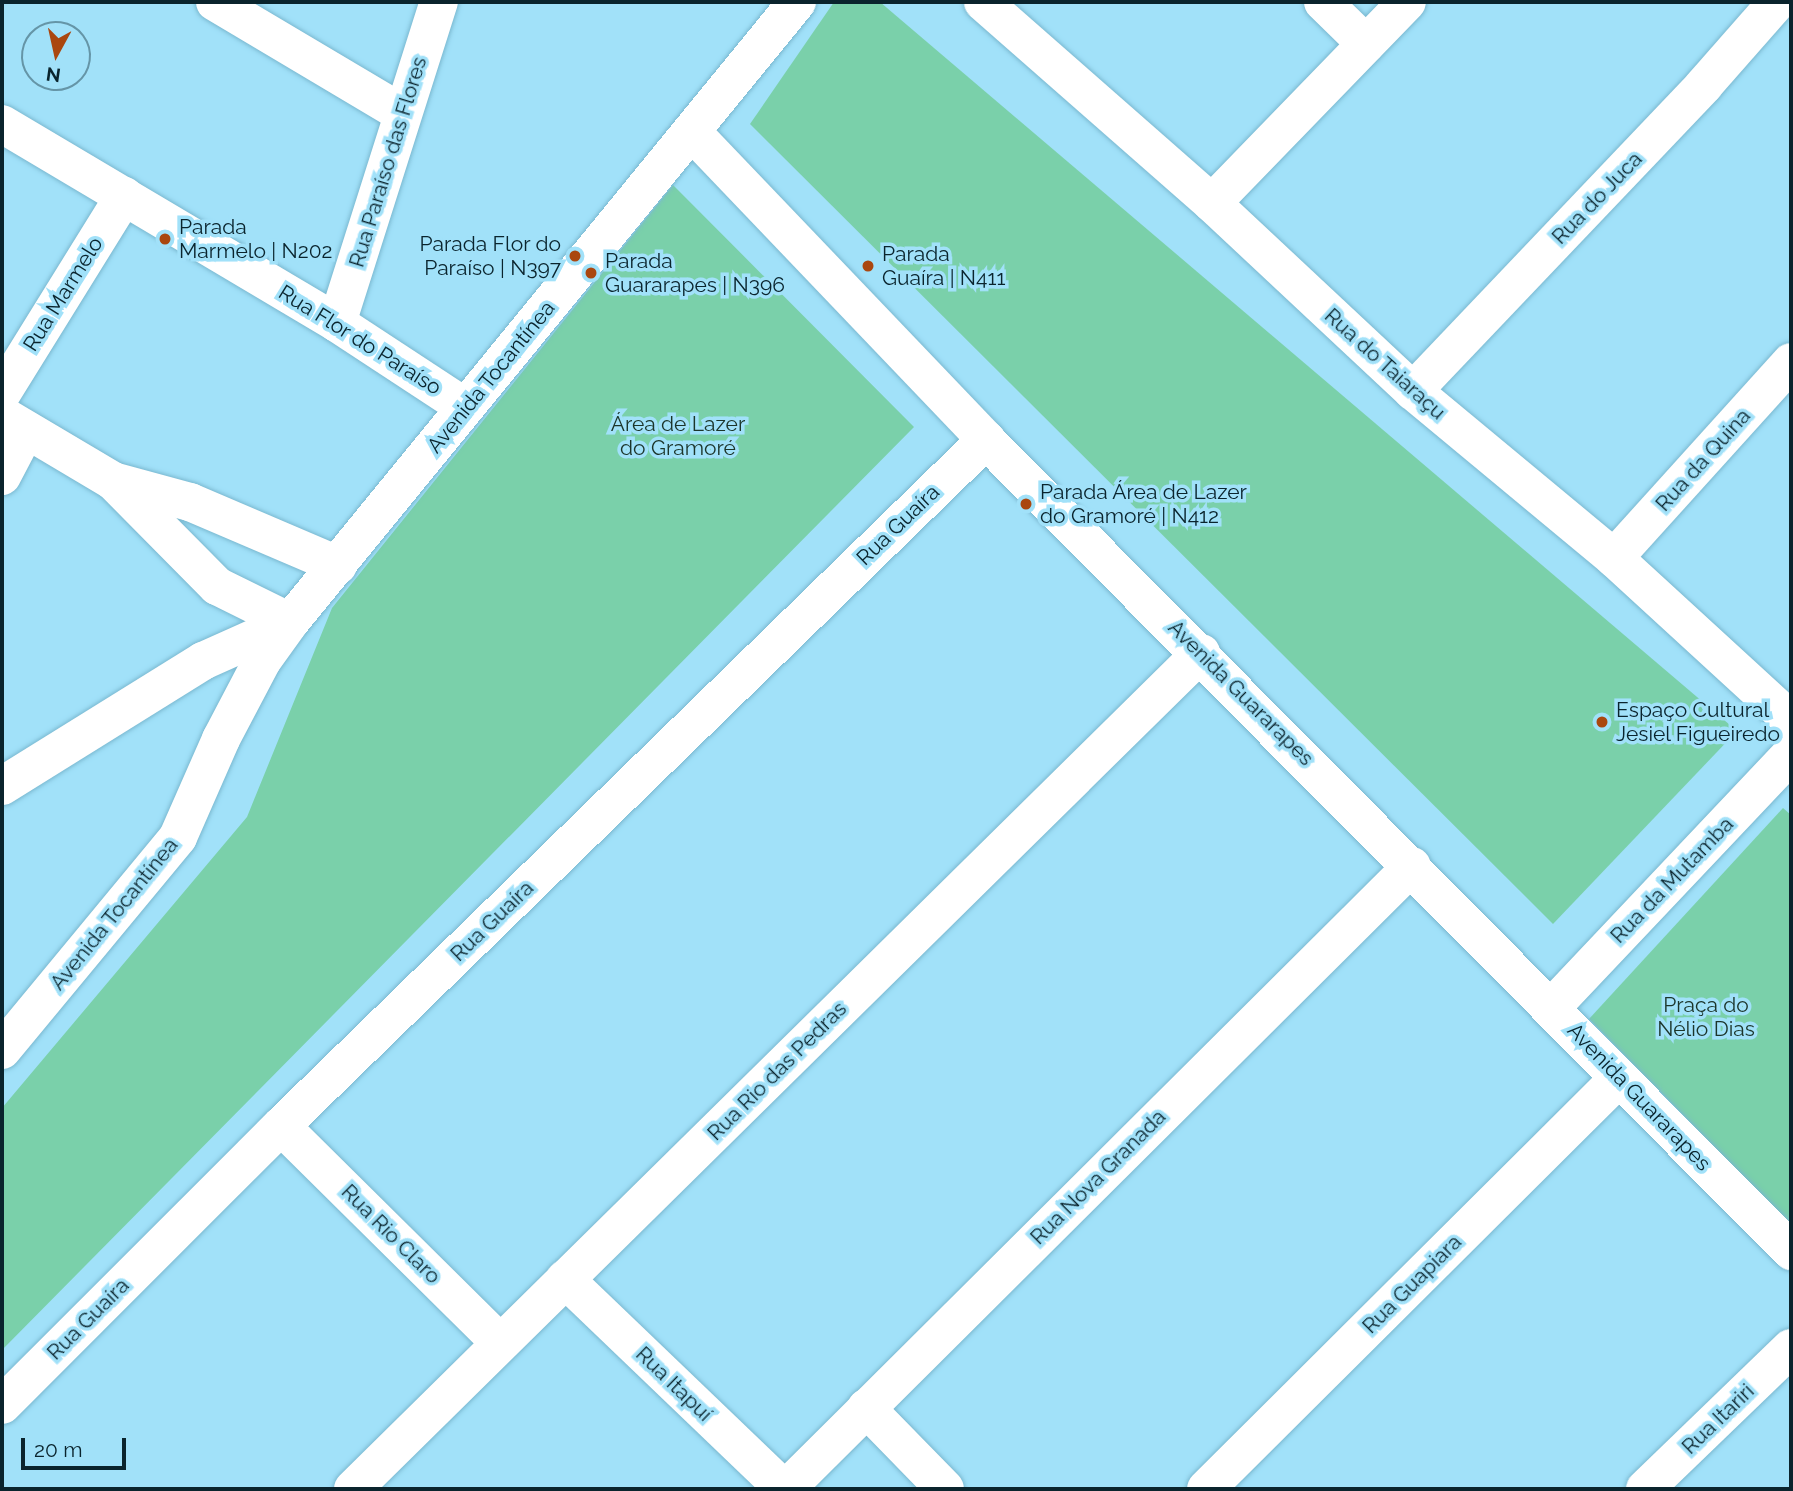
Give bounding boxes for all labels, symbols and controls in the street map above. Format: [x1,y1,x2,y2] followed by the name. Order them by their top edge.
[21,21,91,91] north arrow
[344,54,432,270] street label: Rua Paraíso das Flores
[45,63,62,87] text: N
[1547,146,1647,250] street label: Rua do Juca
[179,214,332,264] place label: Parada Marmelo | N202
[157,231,173,247] marker: Parada Marmelo | N202
[419,231,561,281] place label: Parada Flor do Paraíso | N397
[18,232,108,356] street label: Rua Marmelo
[882,241,1006,291] place label: Parada Guaíra | N411
[567,248,583,264] marker: Parada Flor do Paraíso | N397
[605,248,785,298] place label: Parada Guararapes | N396
[860,258,876,274] marker: Parada Guaíra | N411
[583,265,599,281] marker: Parada Guararapes | N396
[274,280,446,400] street label: Rua Flor do Paraíso
[422,296,560,458] street label: Avenida Tocantínea
[1319,303,1451,425] street label: Rua do Taiaraçu
[1650,404,1756,516] street label: Rua da Quina
[611,411,745,461] park label: Área de Lazer do Gramoré
[851,479,945,571] street label: Rua Guaíra
[1040,479,1248,529] place label: Parada Área de Lazer do Gramoré | N412
[1018,496,1034,512] marker: Parada Área de Lazer do Gramoré | N412
[1163,615,1319,771] street label: Avenida Guararapes
[1616,697,1781,747] place label: Espaço Cultural Jesiel Figueiredo
[1594,714,1610,730] marker: Espaço Cultural Jesiel Figueiredo
[1605,812,1739,948] street label: Rua da Mutamba
[45,833,183,995] street label: Avenida Tocantínea
[445,875,539,967] street label: Rua Guaíra
[1657,992,1755,1042] park label: Praça do Nélio Dias
[702,996,852,1146] street label: Rua Rio das Pedras
[1562,1018,1716,1176] street label: Avenida Guararapes
[1025,1104,1171,1250] street label: Rua Nova Granada
[336,1179,446,1289] street label: Rua Rio Claro
[1357,1229,1467,1339] street label: Rua Guapiara
[42,1273,134,1365] street label: Rua Guaíra
[631,1341,717,1427] street label: Rua Itapuí
[1677,1379,1759,1459] street label: Rua Itariri
[24,1424,130,1468] scale bar
[34,1437,82,1462] text: 20 m

